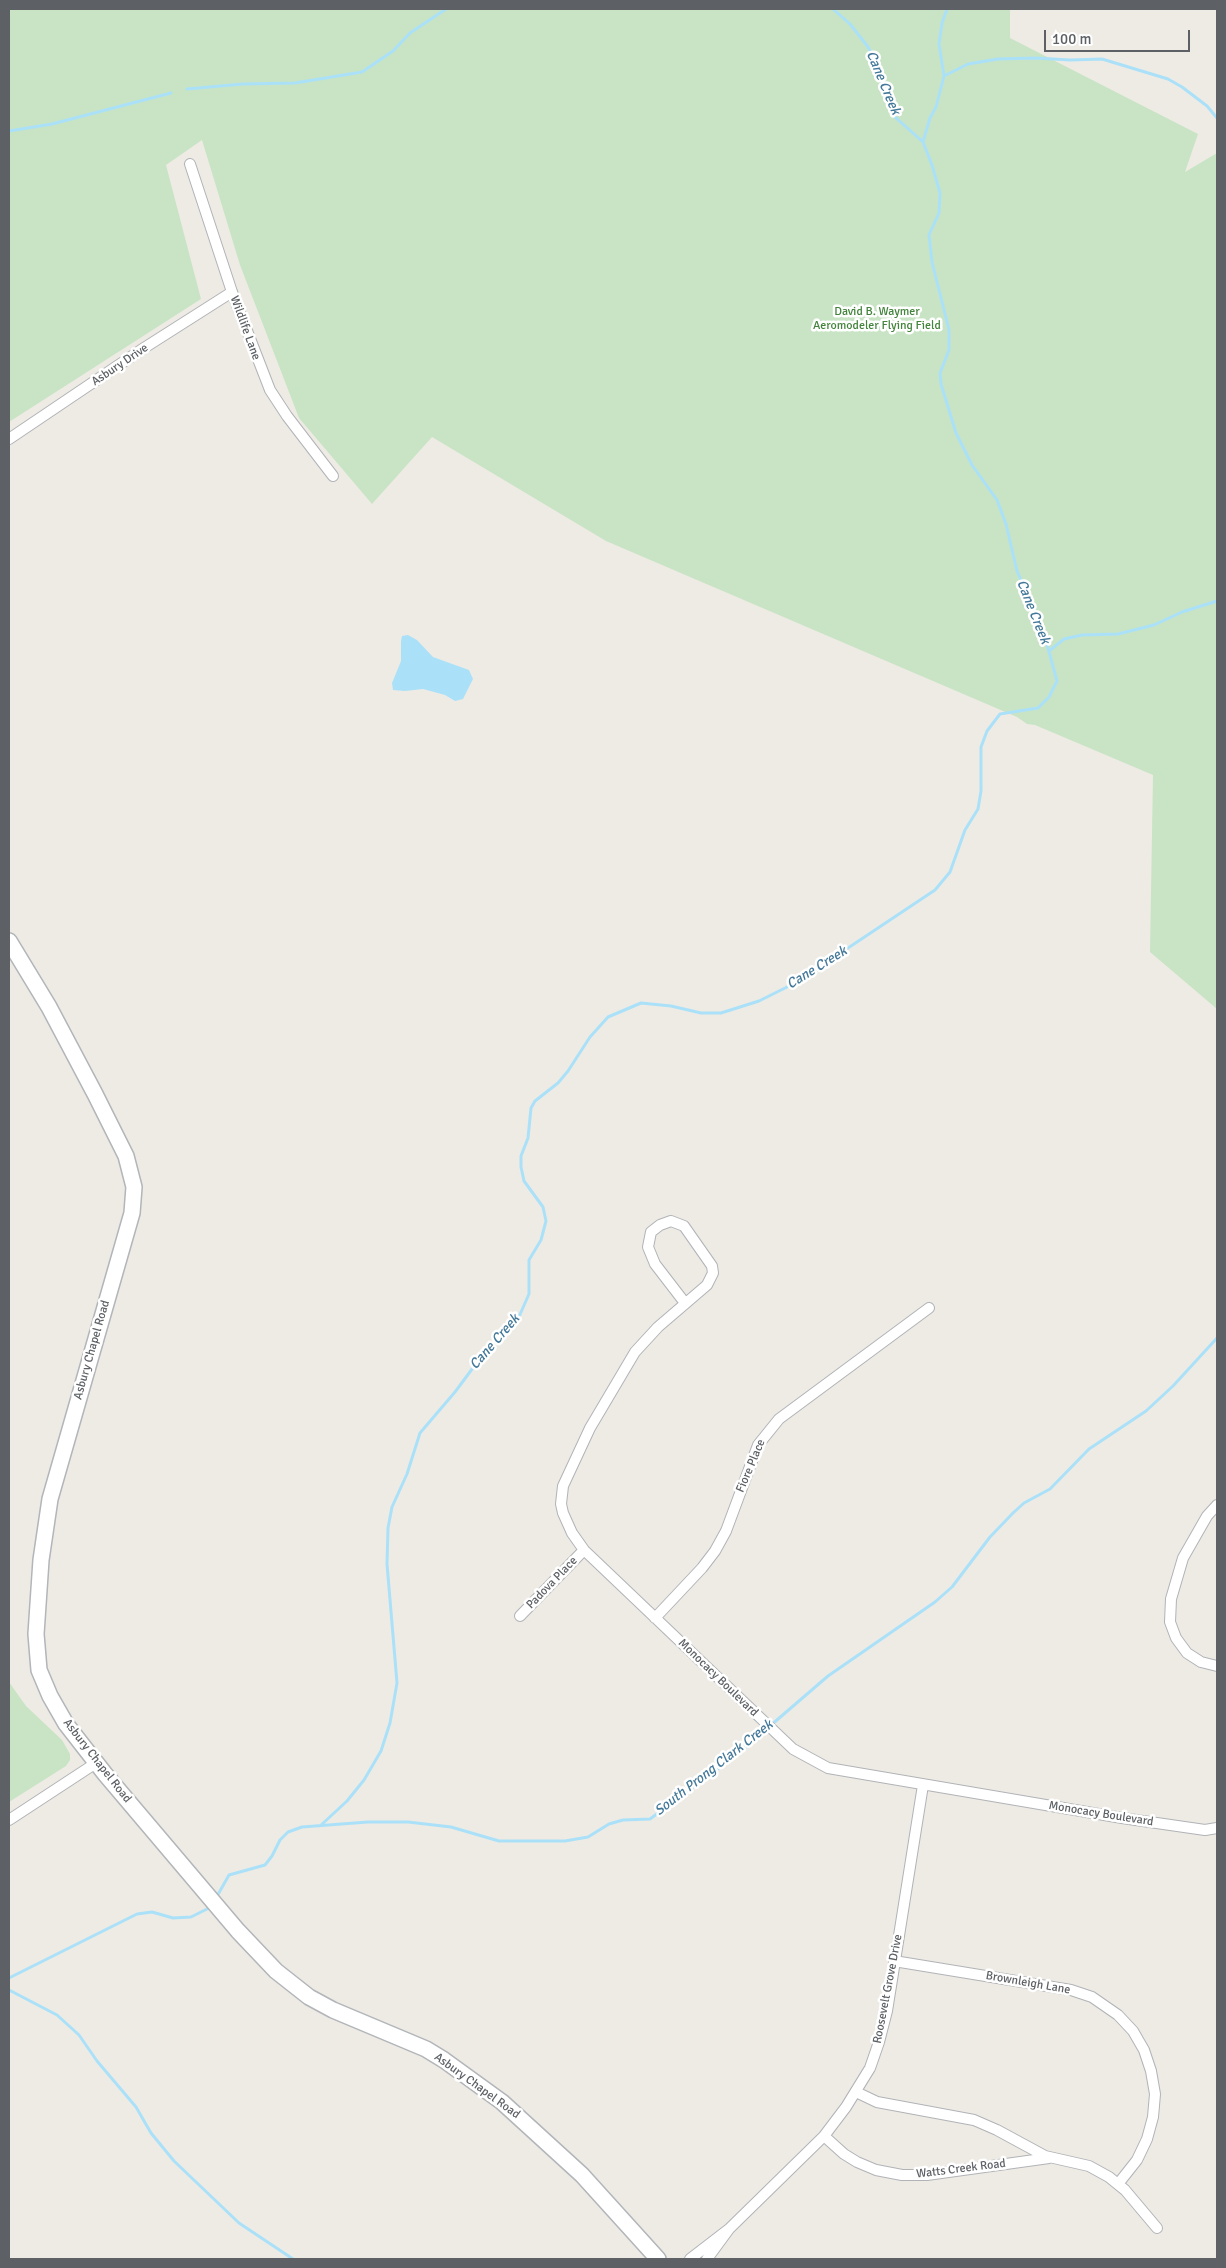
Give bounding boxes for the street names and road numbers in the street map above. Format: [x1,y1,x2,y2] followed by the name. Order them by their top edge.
[227,294,263,362] street label: Wildlife Lane
[89,341,151,389] street label: Asbury Drive
[71,1299,113,1401] street label: Asbury Chapel Road
[733,1437,769,1495] street label: Fiore Place
[523,1554,581,1612] street label: Padova Place
[675,1636,761,1720] street label: Monocacy Boulevard
[60,1716,134,1806] street label: Asbury Chapel Road
[1048,1799,1154,1829] street label: Monocacy Boulevard
[870,1933,906,2045] street label: Roosevelt Grove Drive
[985,1968,1071,1998] street label: Brownleigh Lane
[431,2050,523,2122] street label: Asbury Chapel Road
[916,2156,1006,2182] street label: Watts Creek Road

